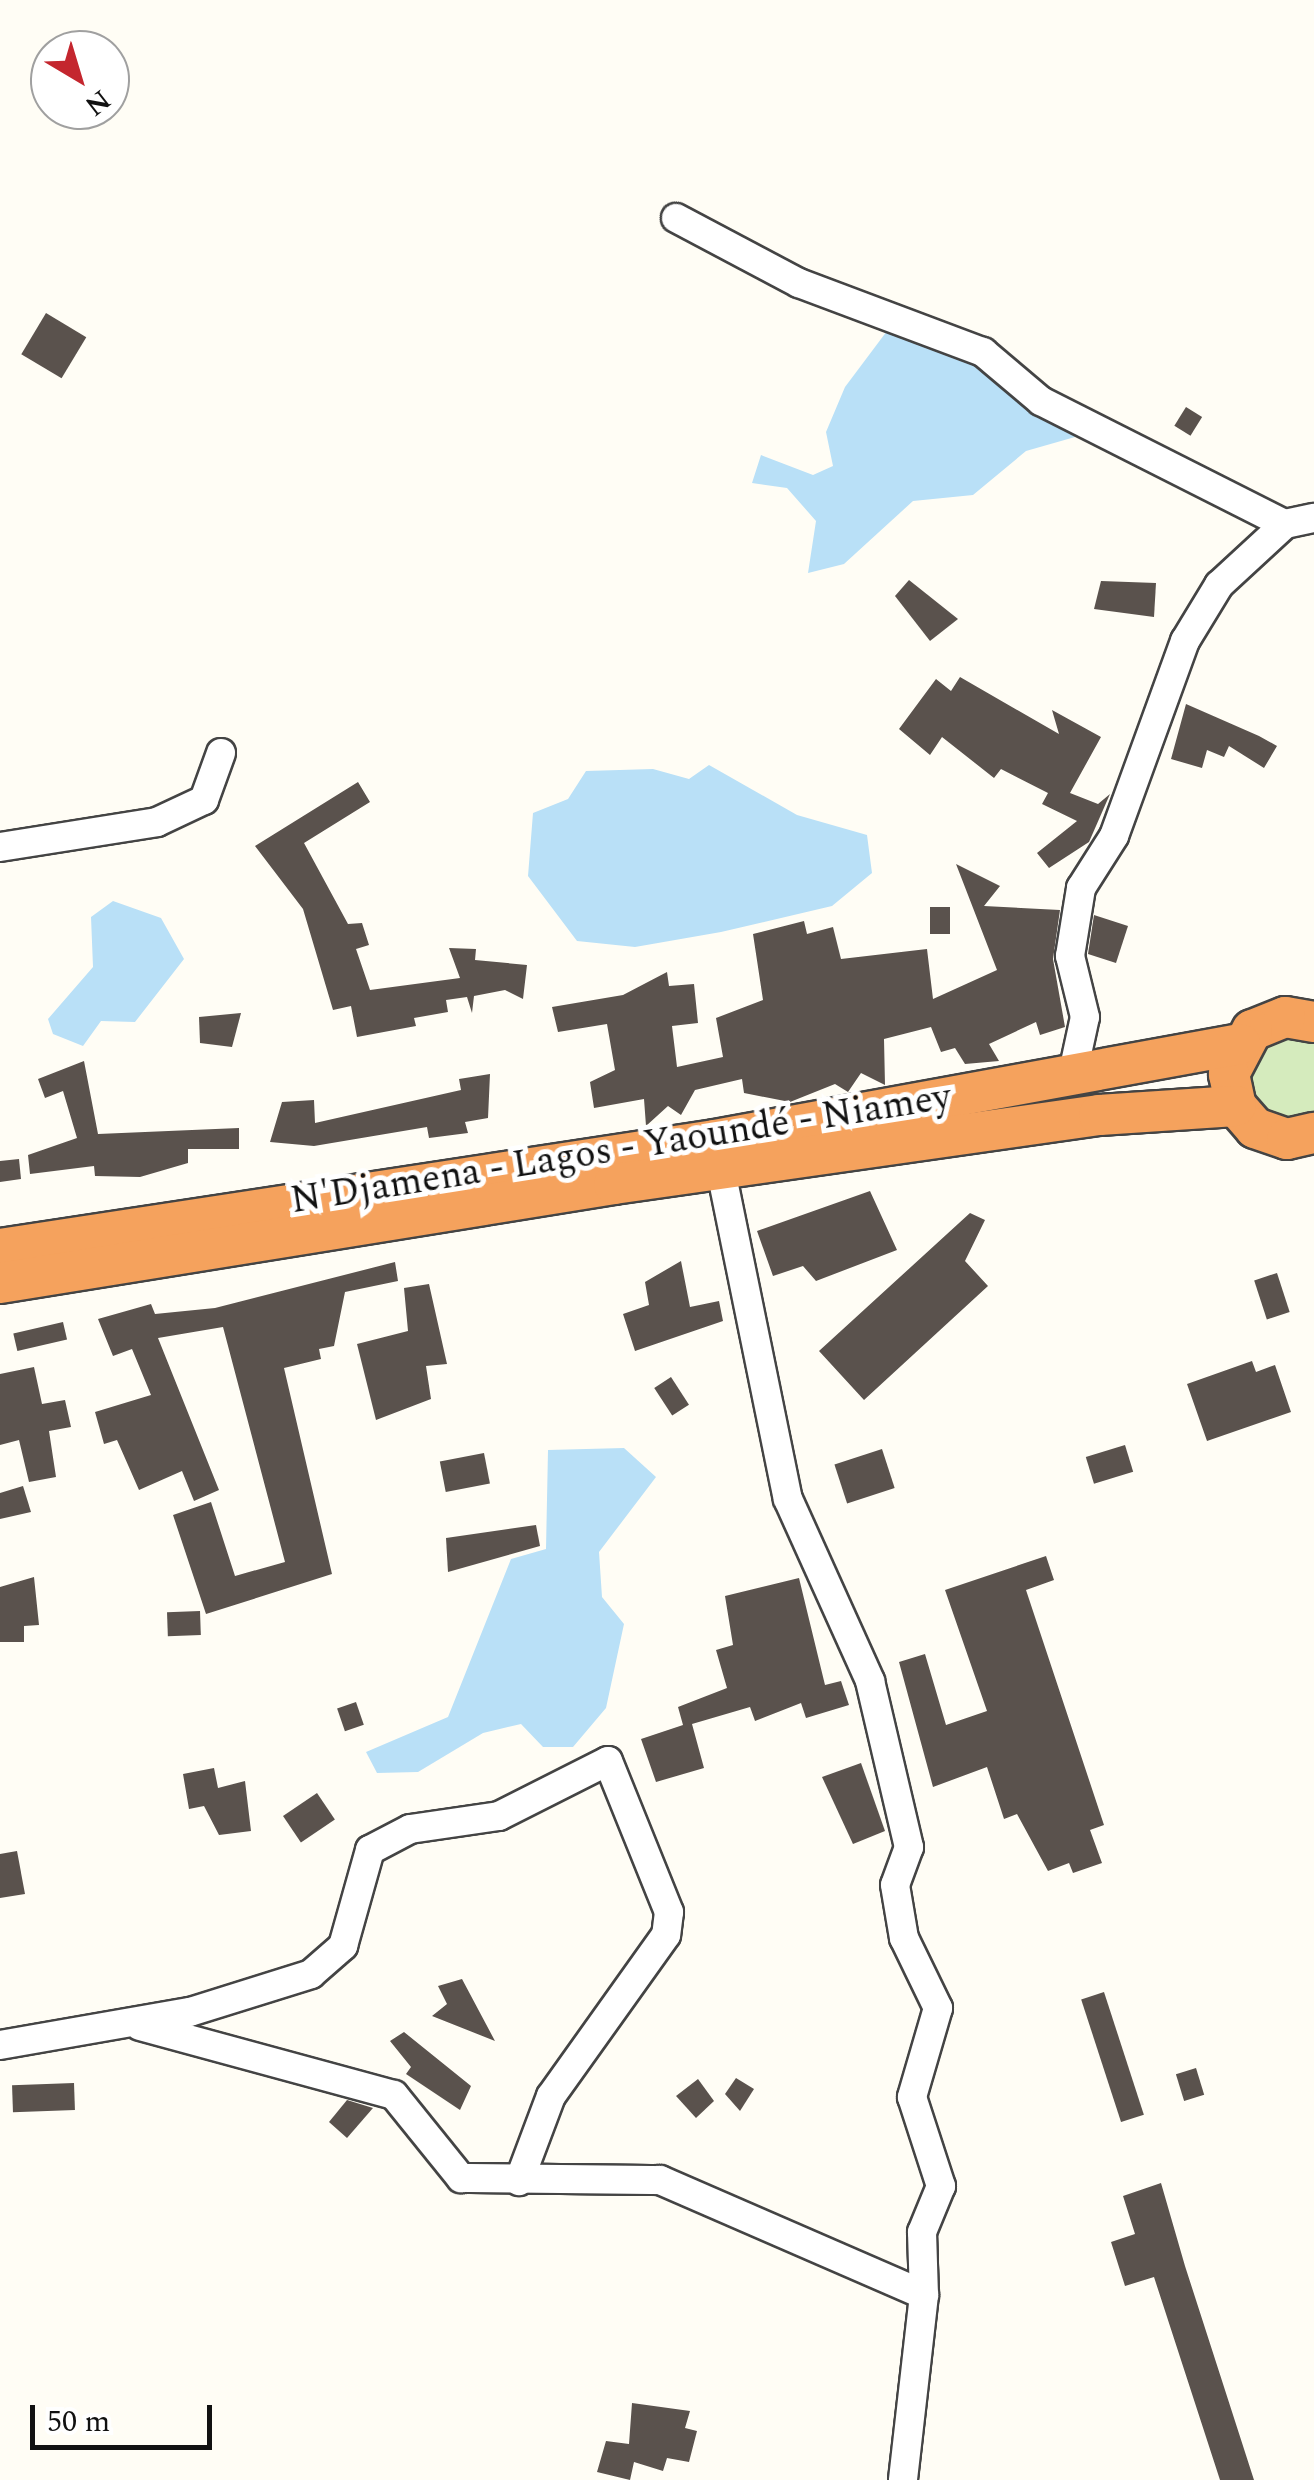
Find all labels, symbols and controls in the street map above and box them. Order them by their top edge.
north arrow [30,30,130,130]
text: N [75,78,120,126]
street label: N'Djamena - Lagos - Yaoundé - Niamey [288,1075,954,1225]
scale bar [35,2385,218,2447]
text: 50 m [47,2399,110,2445]

